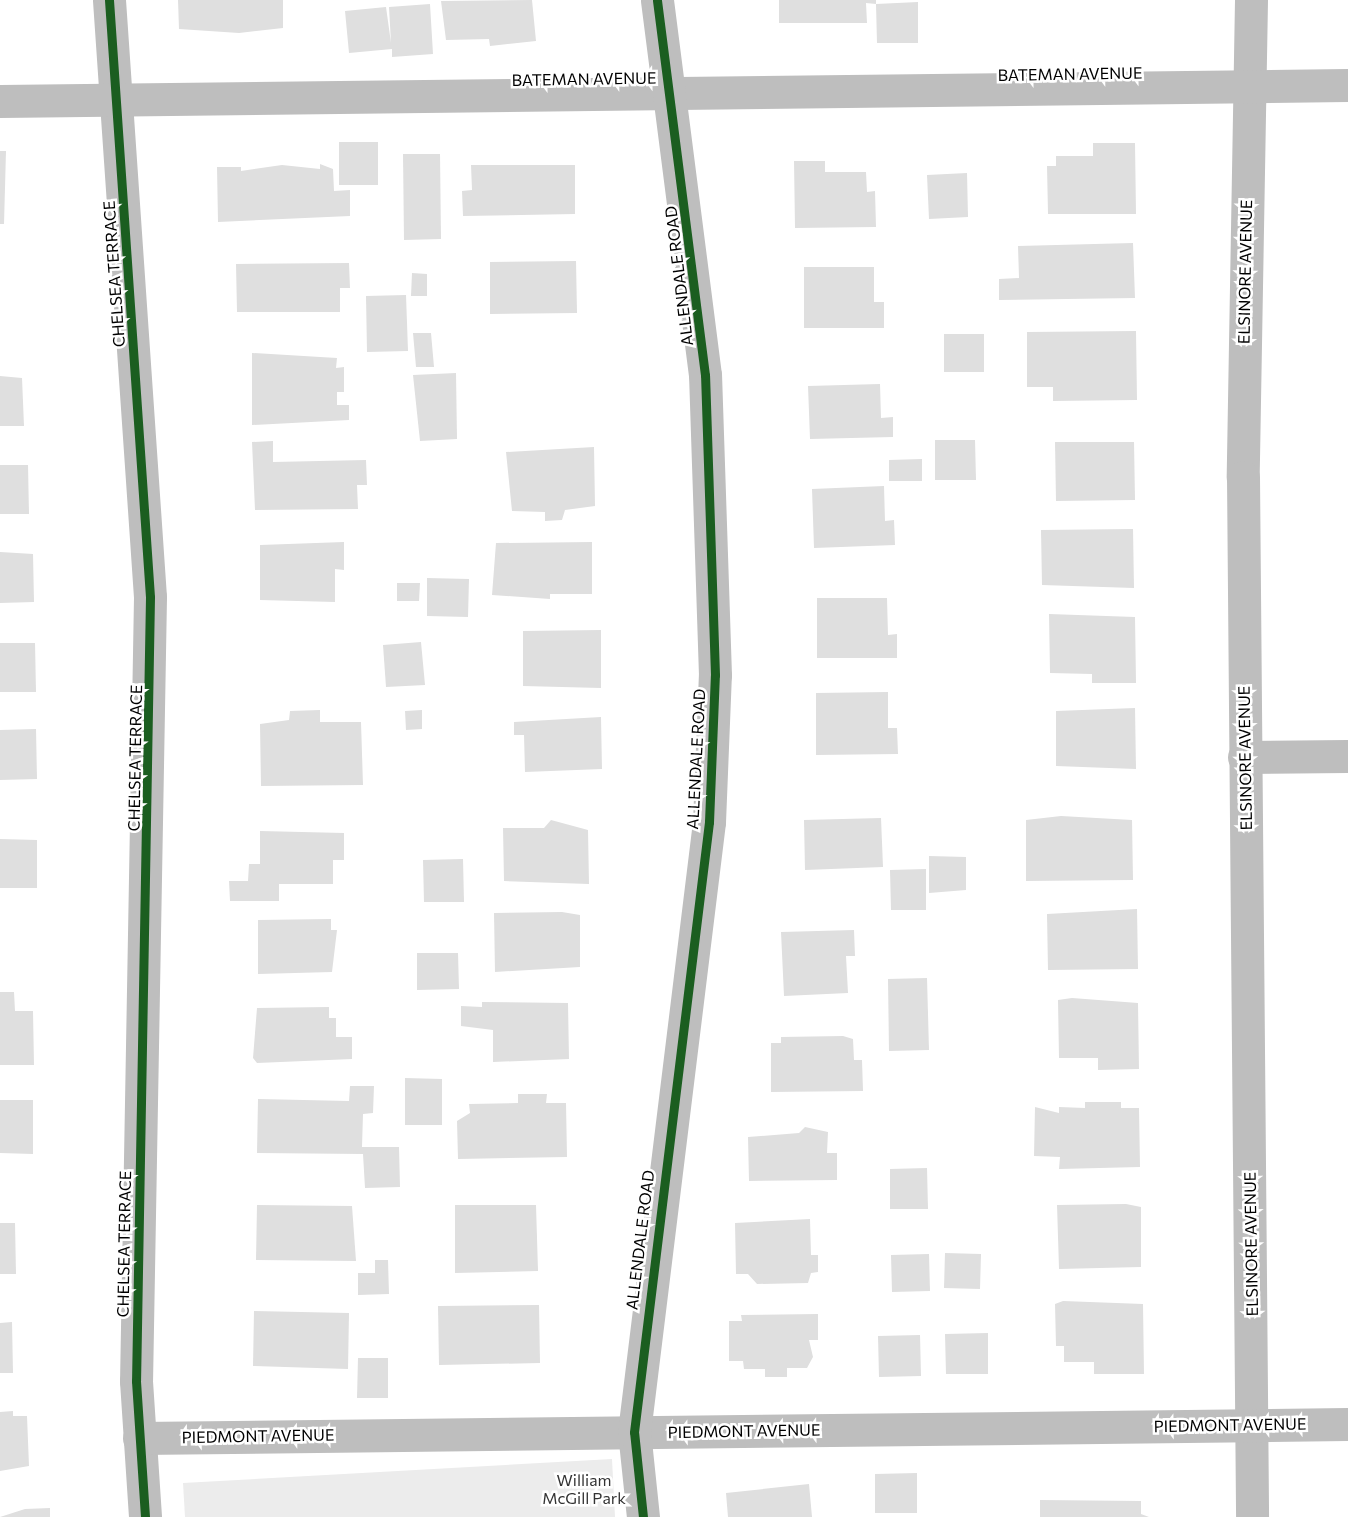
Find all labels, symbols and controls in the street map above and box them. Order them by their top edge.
street label: BATEMAN AVENUE [997,63,1143,85]
street label: BATEMAN AVENUE [511,68,657,90]
street label: CHELSEA TERRACE [99,200,129,348]
street label: ELSINORE AVENUE [1234,200,1256,344]
street label: ALLENDALE ROAD [661,205,697,347]
street label: CHELSEA TERRACE [124,684,146,832]
street label: ELSINORE AVENUE [1234,686,1256,830]
street label: ALLENDALE ROAD [683,688,709,830]
street label: ALLENDALE ROAD [622,1169,658,1311]
street label: CHELSEA TERRACE [113,1170,135,1318]
street label: ELSINORE AVENUE [1240,1172,1262,1316]
street label: PIEDMONT AVENUE [1154,1414,1306,1436]
street label: PIEDMONT AVENUE [668,1420,820,1442]
street label: PIEDMONT AVENUE [182,1425,334,1447]
park label: William McGill Park [542,1470,626,1508]

